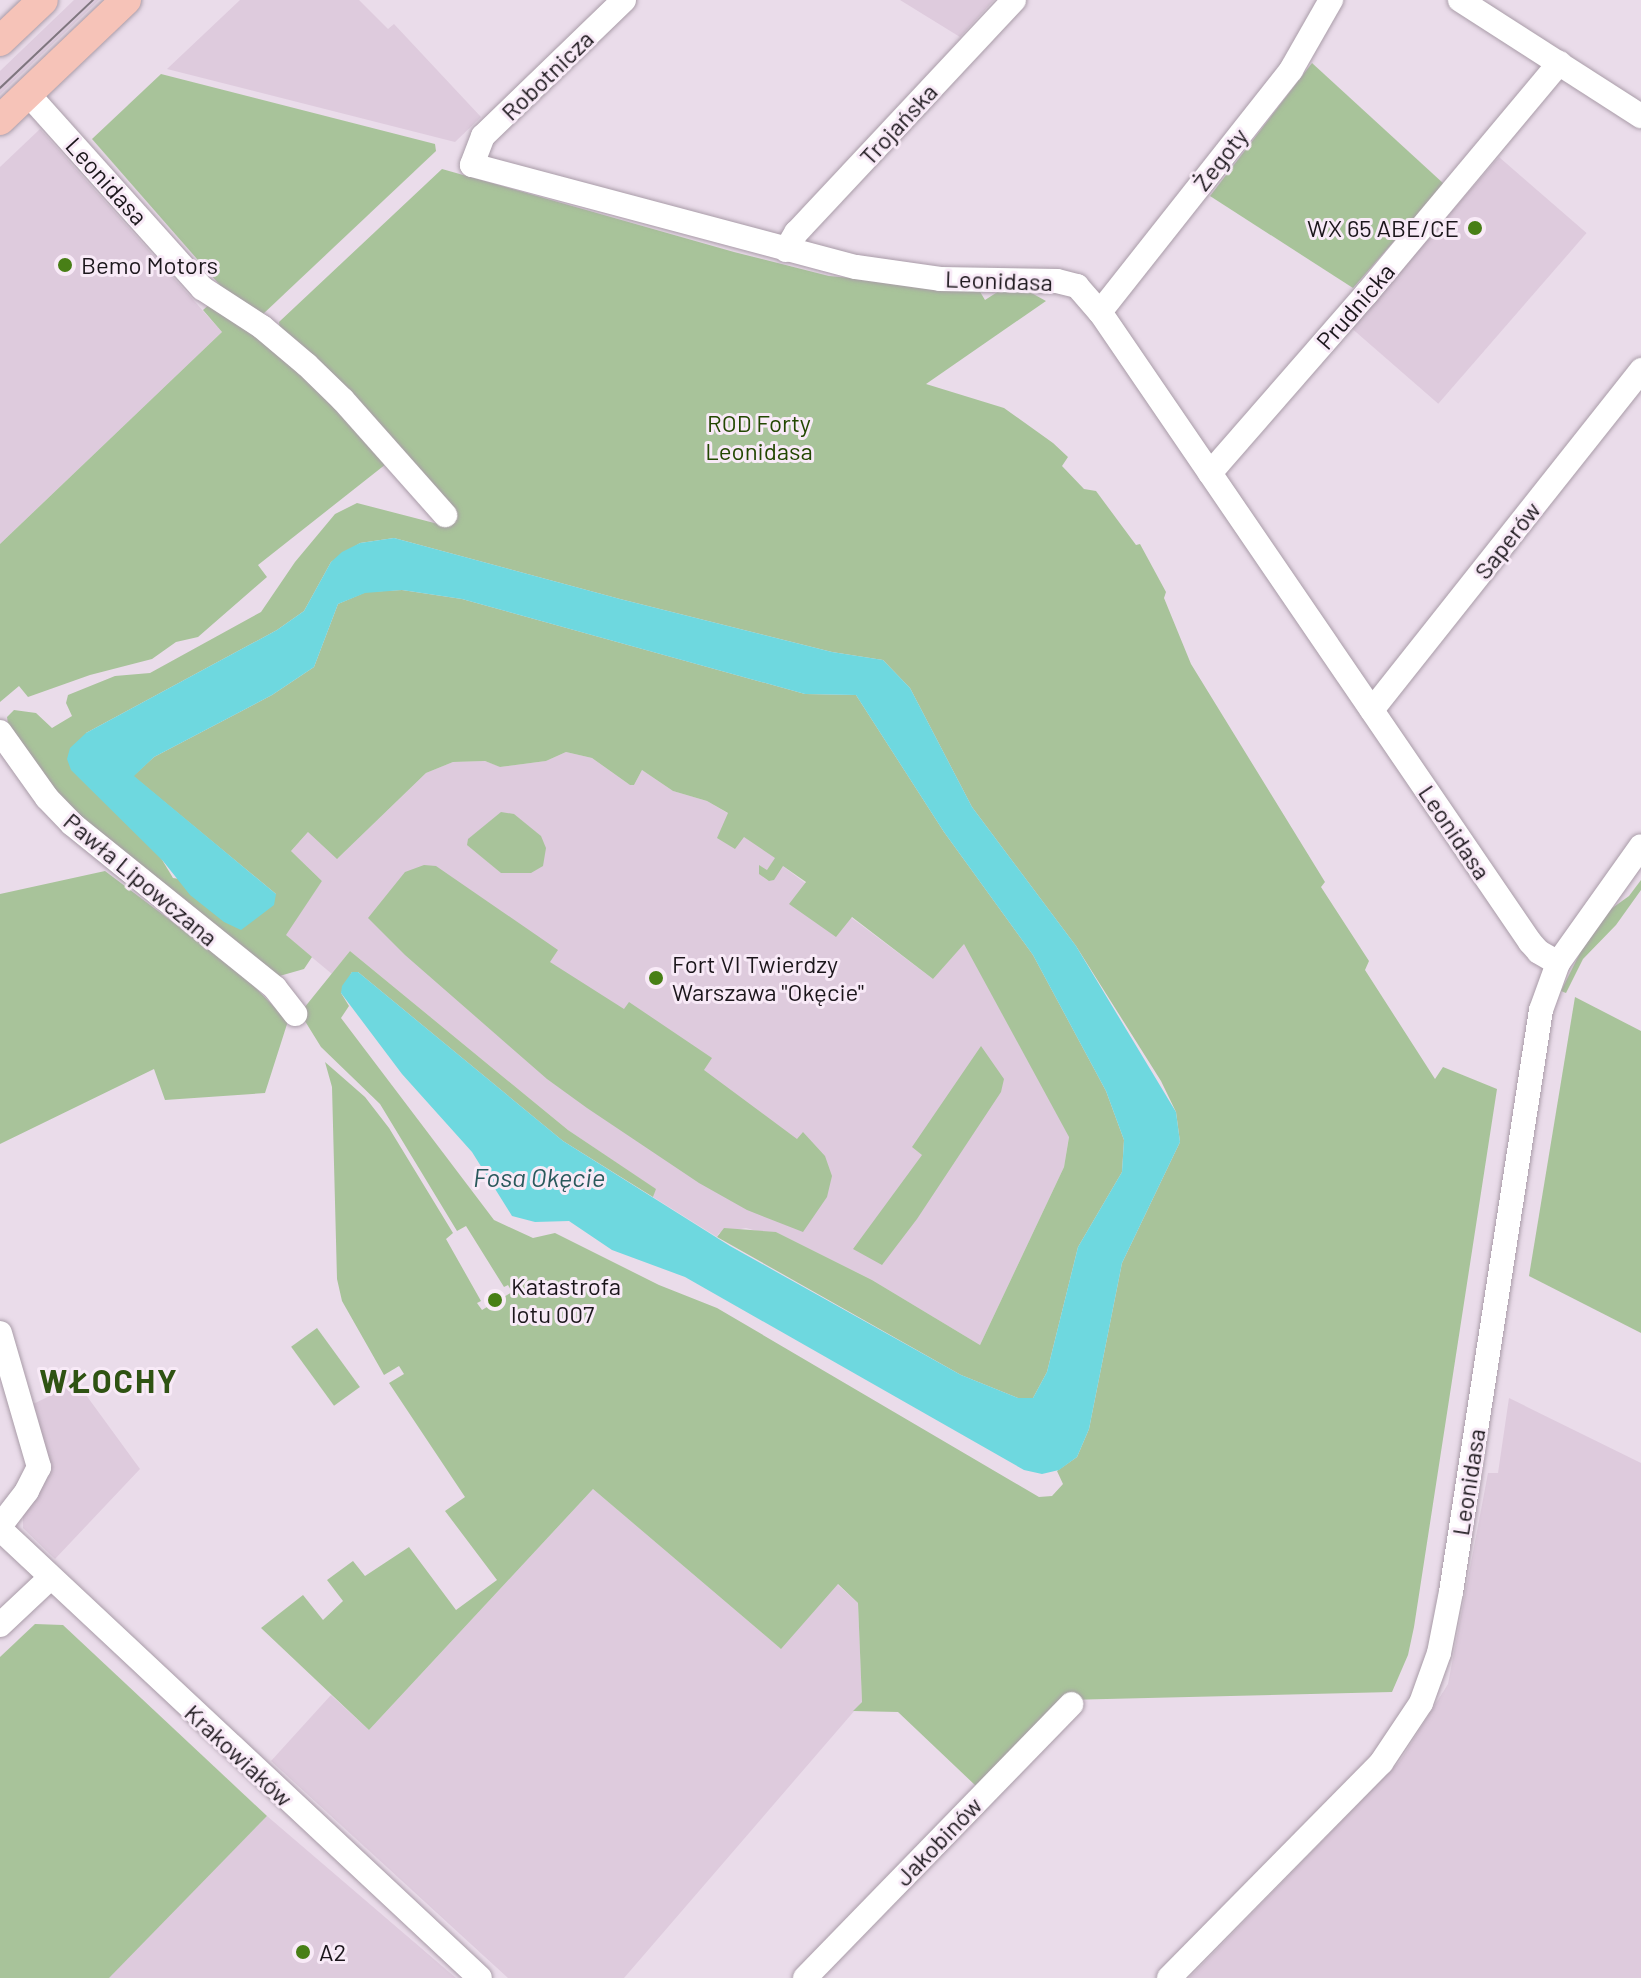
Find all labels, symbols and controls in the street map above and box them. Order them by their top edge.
street label: Robotnicza [495,24,599,126]
street label: Trojańska [853,77,943,171]
street label: Żegoty [1187,122,1253,196]
street label: Leonidasa [60,131,154,231]
place label: WX 65 ABE/CE [1307,214,1459,242]
marker: WX 65 ABE/CE [1466,219,1484,237]
place label: Bemo Motors [81,251,218,279]
marker: Bemo Motors [56,256,74,274]
street label: Prudnicka [1310,257,1400,355]
street label: Leonidasa [945,264,1053,296]
park label: ROD Forty Leonidasa [705,409,813,465]
street label: Saperów [1468,496,1546,584]
street label: Leonidasa [1413,779,1497,885]
street label: Pawła Lipowczana [58,806,224,952]
place label: Fort VI Twierdzy Warszawa "Okęcie" [672,950,864,1006]
marker: Fort VI Twierdzy Warszawa "Okęcie" [647,969,665,987]
water label: Fosa Okęcie [473,1161,605,1193]
place label: Katastrofa lotu 007 [511,1272,621,1328]
marker: Katastrofa lotu 007 [486,1291,504,1309]
district label: WŁOCHY [39,1361,179,1399]
street label: Leonidasa [1445,1427,1491,1537]
street label: Krakowiaków [179,1698,299,1812]
street label: Jakobinów [889,1791,987,1891]
place label: A2 [319,1938,346,1966]
marker: A2 [294,1943,312,1961]

